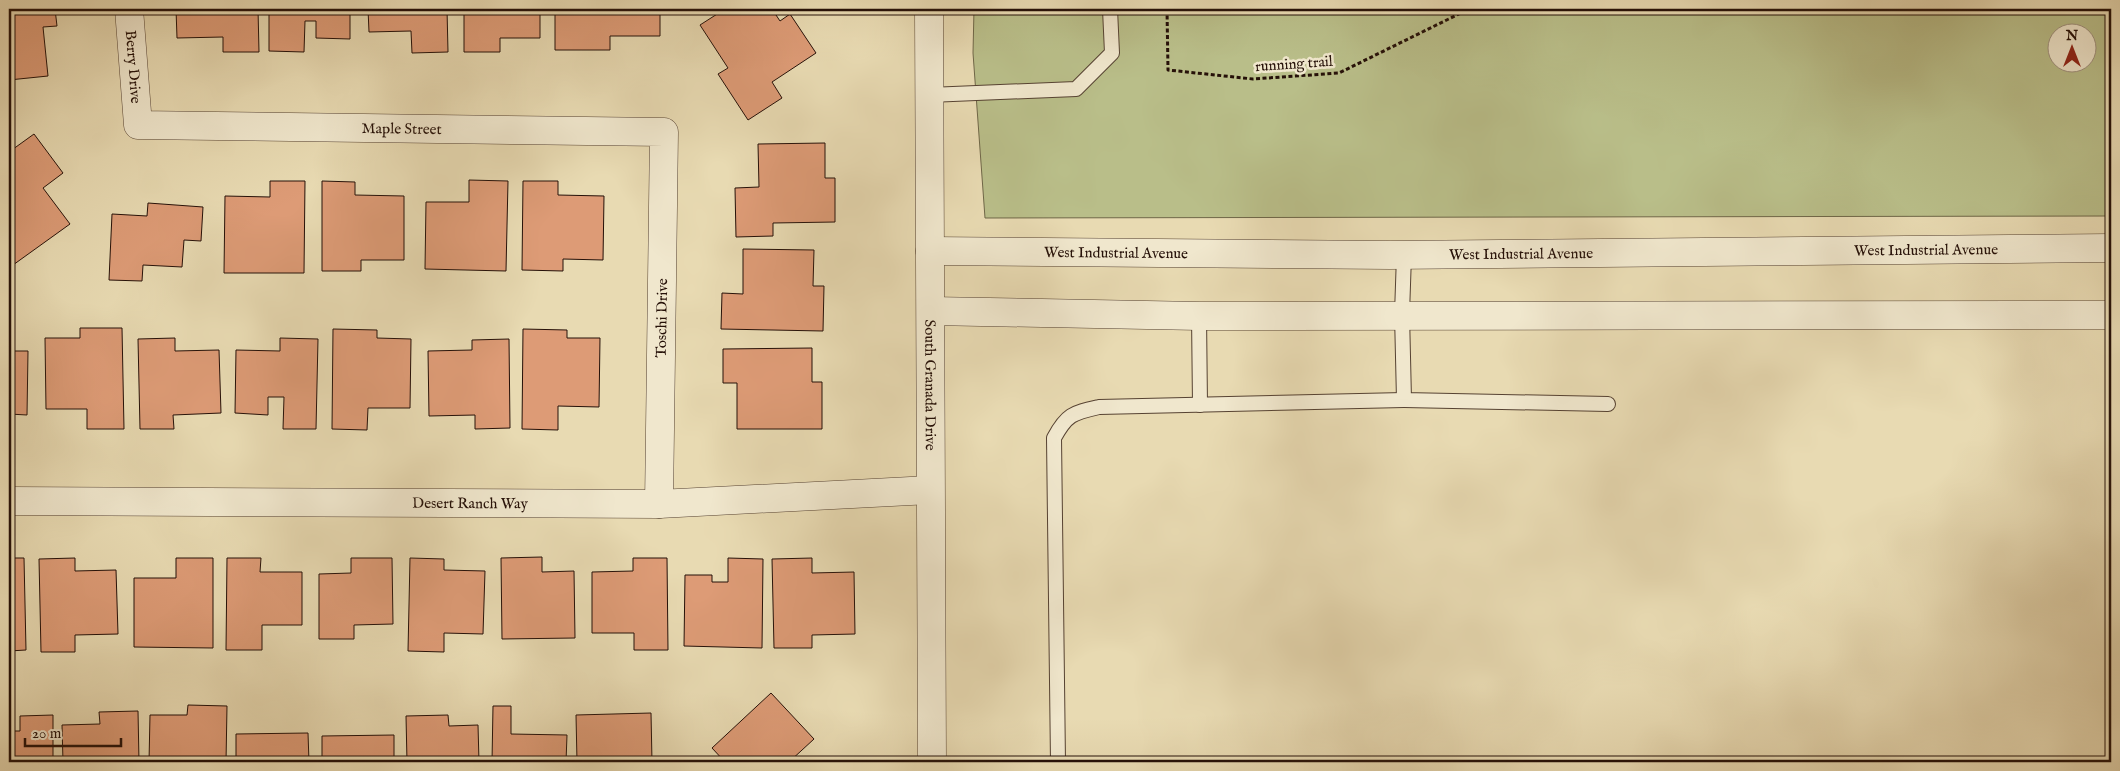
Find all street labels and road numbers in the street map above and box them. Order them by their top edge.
street label: Berry Drive [121,29,146,104]
street label: running trail [1254,52,1334,76]
street label: Maple Street [361,118,442,139]
street label: West Industrial Avenue [1854,240,1998,260]
street label: West Industrial Avenue [1044,242,1188,263]
street label: West Industrial Avenue [1449,244,1593,264]
street label: Toschi Drive [652,278,672,358]
street label: South Granada Drive [921,319,940,451]
street label: Desert Ranch Way [412,493,529,513]

